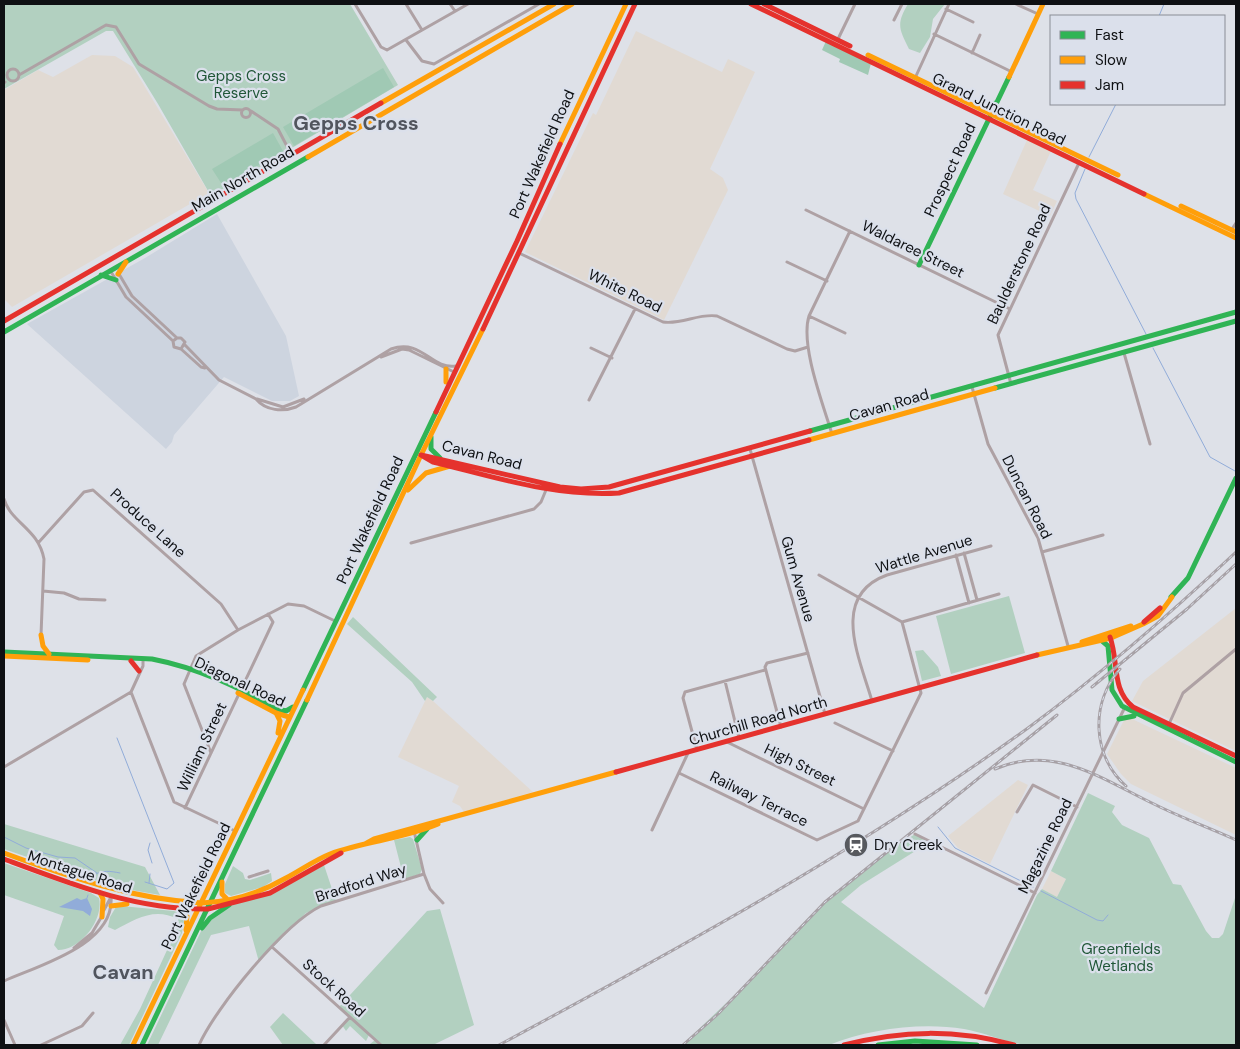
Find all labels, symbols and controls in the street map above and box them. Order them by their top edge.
legend [1050,15,1225,105]
text: Fast [1095,25,1124,45]
text: Slow [1095,50,1128,70]
park label: Gepps Cross Reserve [196,66,286,103]
street label: Grand Junction Road [929,68,1069,150]
text: Jam [1095,75,1124,95]
street label: Port Wakefield Road [505,87,579,221]
district label: Gepps Cross [293,110,419,136]
street label: Prospect Road [919,120,981,220]
street label: Main North Road [188,142,298,216]
street label: Baulderstone Road [982,201,1056,327]
street label: Waldaree Street [858,216,968,283]
street label: White Road [585,265,665,317]
street label: Cavan Road [847,384,931,426]
street label: Cavan Road [440,435,524,475]
street label: Duncan Road [997,452,1057,542]
street label: Port Wakefield Road [332,453,408,587]
street label: Produce Lane [106,484,190,562]
street label: Wattle Avenue [873,530,975,578]
street label: Gum Avenue [776,534,820,624]
street label: Diagonal Road [191,652,289,712]
street label: Churchill Road North [687,692,829,750]
street label: William Street [173,699,231,795]
street label: High Street [761,739,839,791]
street label: Railway Terrace [706,767,812,831]
street label: Magazine Road [1013,795,1077,897]
street label: Port Wakefield Road [157,819,235,953]
station icon: Dry Creek [843,832,869,858]
place label: Dry Creek [874,835,943,855]
street label: Montague Road [25,846,135,898]
street label: Bradford Way [313,859,410,907]
park label: Greenfields Wetlands [1081,939,1161,976]
street label: Stock Road [298,954,370,1022]
district label: Cavan [93,959,153,985]

